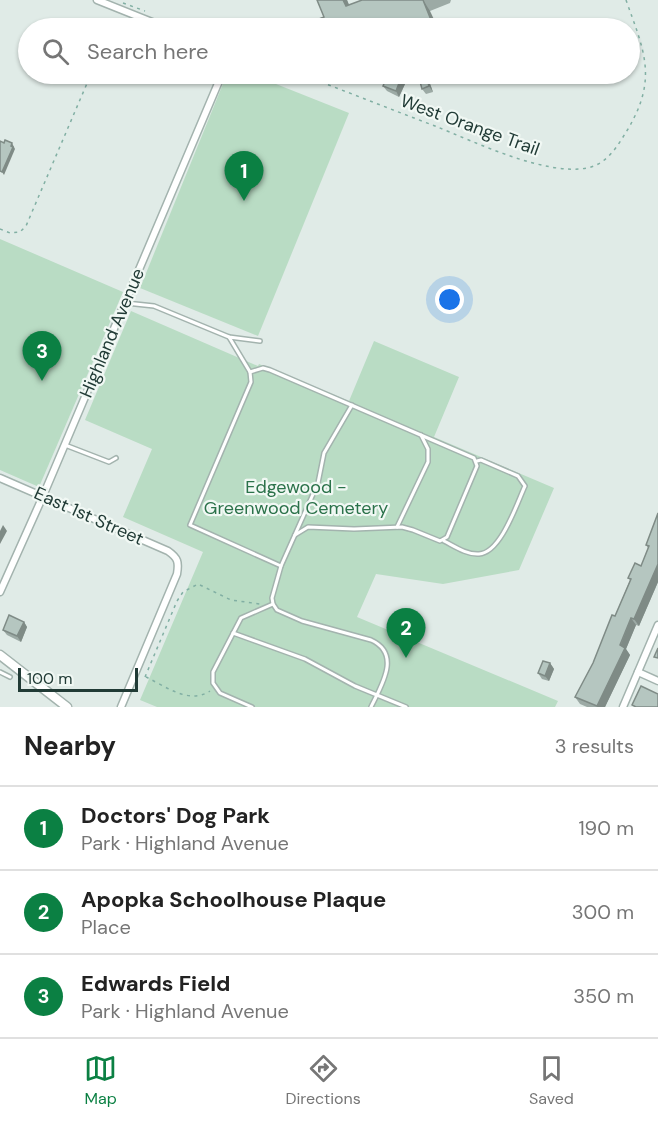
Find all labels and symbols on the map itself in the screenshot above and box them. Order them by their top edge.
street label: West Orange Trail [397,89,543,161]
pin: 1 [224,152,264,201]
street label: Highland Avenue [74,265,150,401]
your location [435,285,464,314]
pin: 3 [22,332,62,381]
park label: Edgewood - Greenwood Cemetery [204,475,388,520]
street label: East 1st Street [30,481,148,551]
pin: 2 [386,608,426,658]
scale bar [18,665,138,692]

